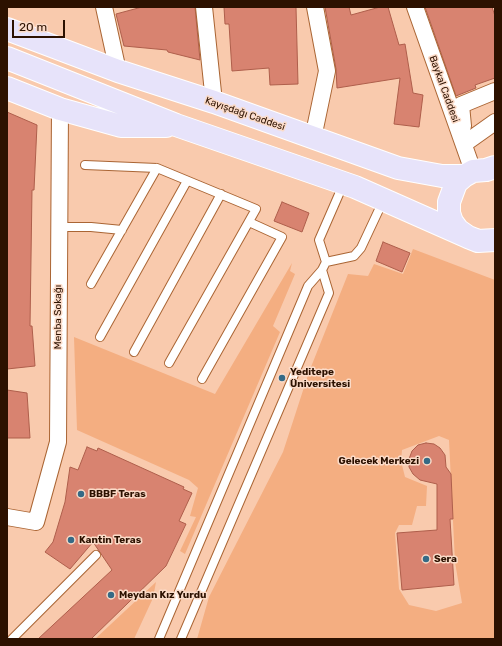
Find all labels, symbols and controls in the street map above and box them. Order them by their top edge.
scale bar [14,12,67,38]
text: 20 m [19,20,47,34]
street label: Baykal Caddesi [426,54,462,124]
street label: Kayışdağı Caddesi [203,95,287,133]
street label: Menba Sokağı [52,285,64,349]
place label: Yeditepe Üniversitesi [290,366,350,390]
marker: Yeditepe Üniversitesi [277,373,287,383]
place label: Gelecek Merkezi [339,455,419,467]
marker: Gelecek Merkezi [422,456,432,466]
place label: BBBF Teras [89,488,146,500]
marker: BBBF Teras [76,489,86,499]
place label: Kantin Teras [79,534,141,546]
marker: Kantin Teras [66,535,76,545]
place label: Sera [434,553,457,565]
marker: Sera [421,554,431,564]
place label: Meydan Kız Yurdu [119,589,206,601]
marker: Meydan Kız Yurdu [106,590,116,600]

